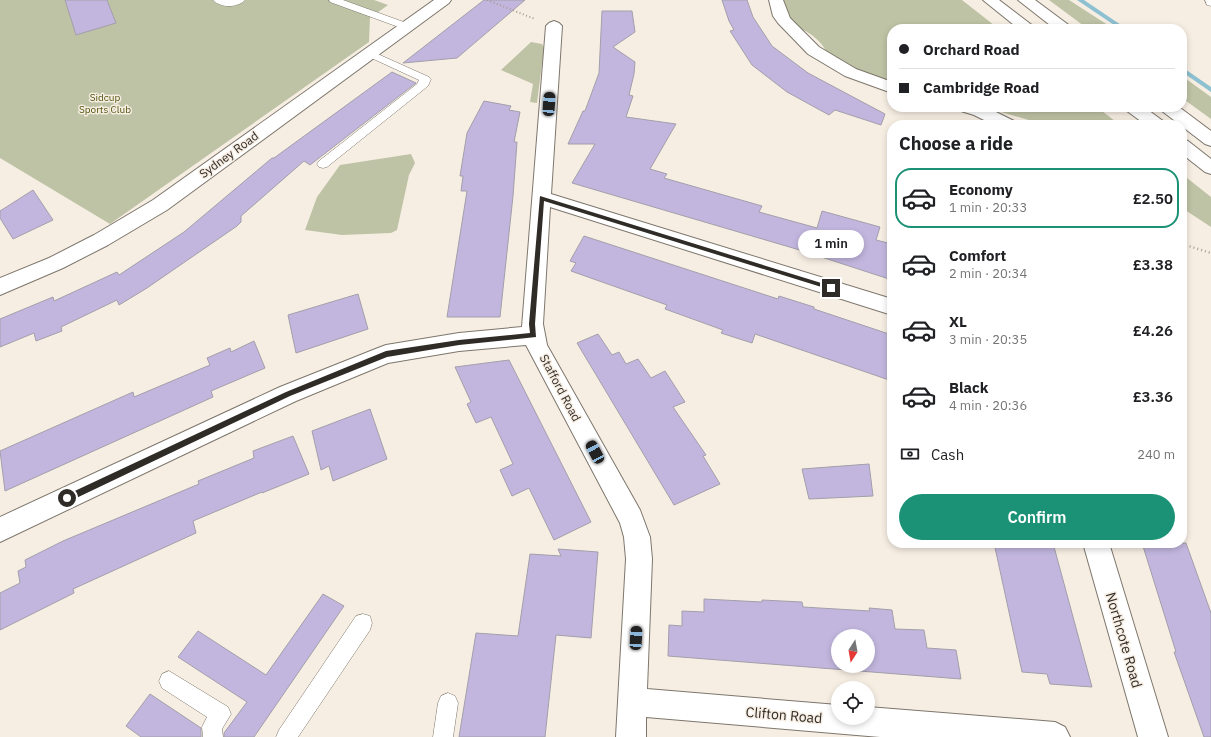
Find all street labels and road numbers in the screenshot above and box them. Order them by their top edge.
street label: Sydney Road [196,128,261,181]
street label: Stafford Road [537,352,584,424]
street label: Northcote Road [1102,590,1146,690]
street label: Clifton Road [745,703,823,727]

